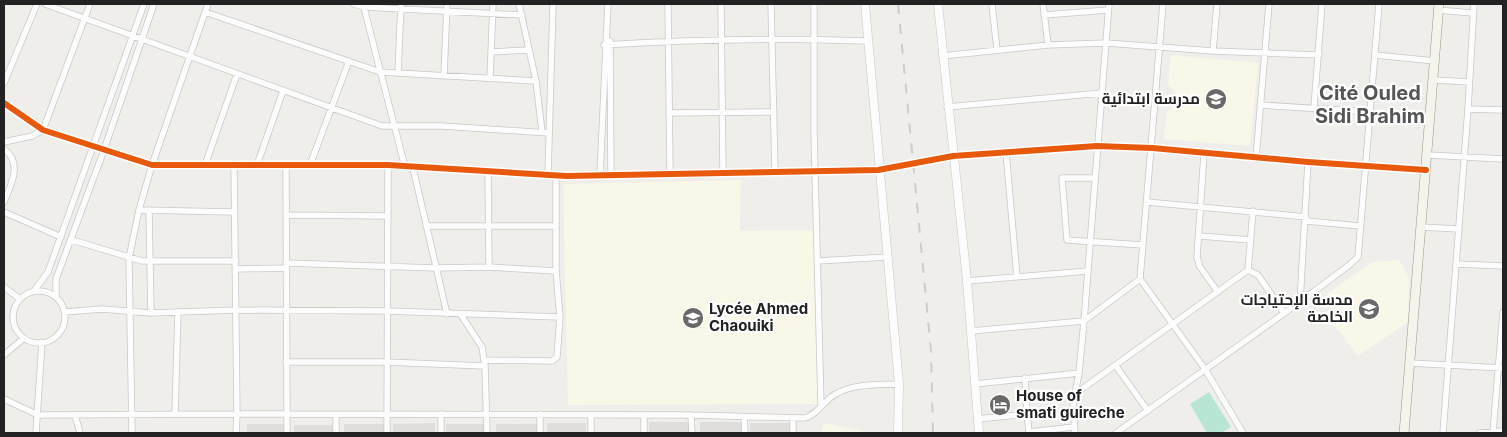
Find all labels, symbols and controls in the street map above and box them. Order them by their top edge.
district label: Cité Ouled Sidi Brahim [1315,81,1425,128]
school or university icon: مدرسة ابتدائية [1204,87,1228,111]
place label: مدرسة ابتدائية [1102,89,1200,108]
place label: مدسة الإحتياجات الخاصة [1241,290,1353,326]
school or university icon: مدسة الإحتياجات الخاصة [1357,297,1381,321]
place label: Lycée Ahmed Chaouiki [709,299,808,335]
school or university icon: Lycée Ahmed Chaouiki [681,306,705,330]
place label: House of smati guireche [1016,386,1125,422]
hotel icon: House of smati guireche [988,393,1012,417]

